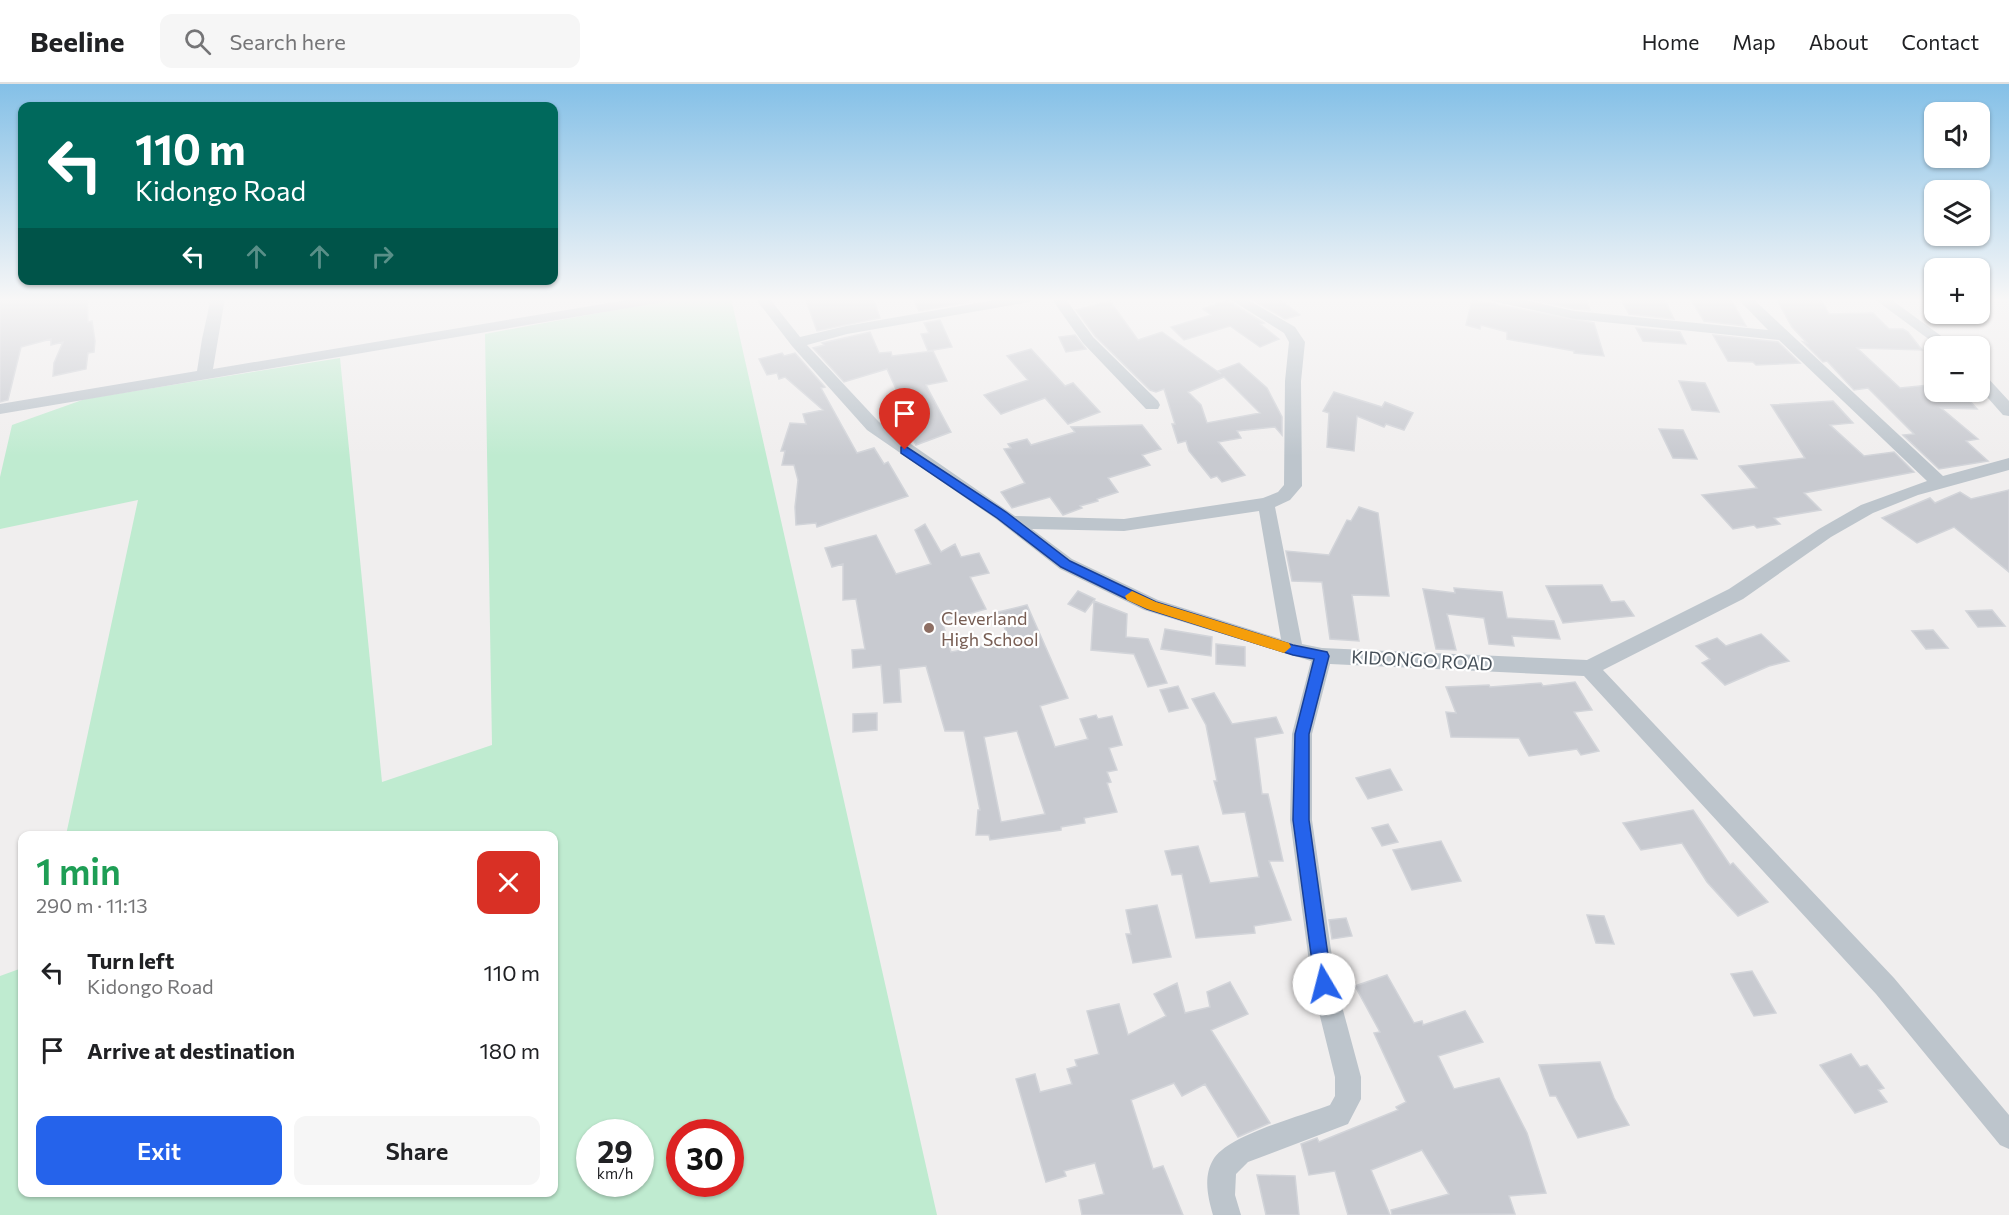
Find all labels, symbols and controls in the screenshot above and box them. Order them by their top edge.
search box [160,14,580,68]
text: Beeline [30,24,124,58]
icon: search [181,25,214,58]
text: Search here [229,28,346,55]
text: Home [1642,29,1699,54]
text: Map [1732,29,1776,54]
text: About [1809,29,1868,54]
text: Contact [1901,29,1979,54]
map controls [1924,102,1990,402]
button: sound [1924,102,1990,168]
text: 110 m [135,122,246,174]
icon: left [36,126,114,204]
text: Kidongo Road [135,174,306,207]
button: layers [1924,180,1990,246]
icon: left [177,240,210,273]
icon: ahead [240,240,273,273]
icon: ahead [303,240,336,273]
icon: right [366,240,399,273]
button: + [1924,258,1990,324]
button: − [1924,336,1990,402]
pin [879,388,930,450]
icon: arrive [888,397,921,430]
place label: Cleverland High School [941,607,1039,650]
marker: Cleverland High School [922,621,936,635]
street label: KIDONGO ROAD [1351,645,1493,675]
text: 1 min [36,848,121,892]
button: close [477,851,540,914]
text: 290 m · 11:13 [36,893,148,917]
text: Turn left [87,947,174,974]
position arrow [1292,952,1356,1016]
icon: left [36,956,69,989]
text: 110 m [483,959,540,986]
text: Kidongo Road [87,974,214,998]
icon: arrive [36,1034,69,1067]
text: Arrive at destination [87,1037,295,1064]
text: 180 m [479,1037,540,1064]
button: Exit [36,1116,282,1185]
button: Share [294,1116,540,1185]
speed limit sign: 30 [666,1119,744,1197]
text: 29 [597,1132,633,1169]
text: km/h [597,1164,633,1182]

